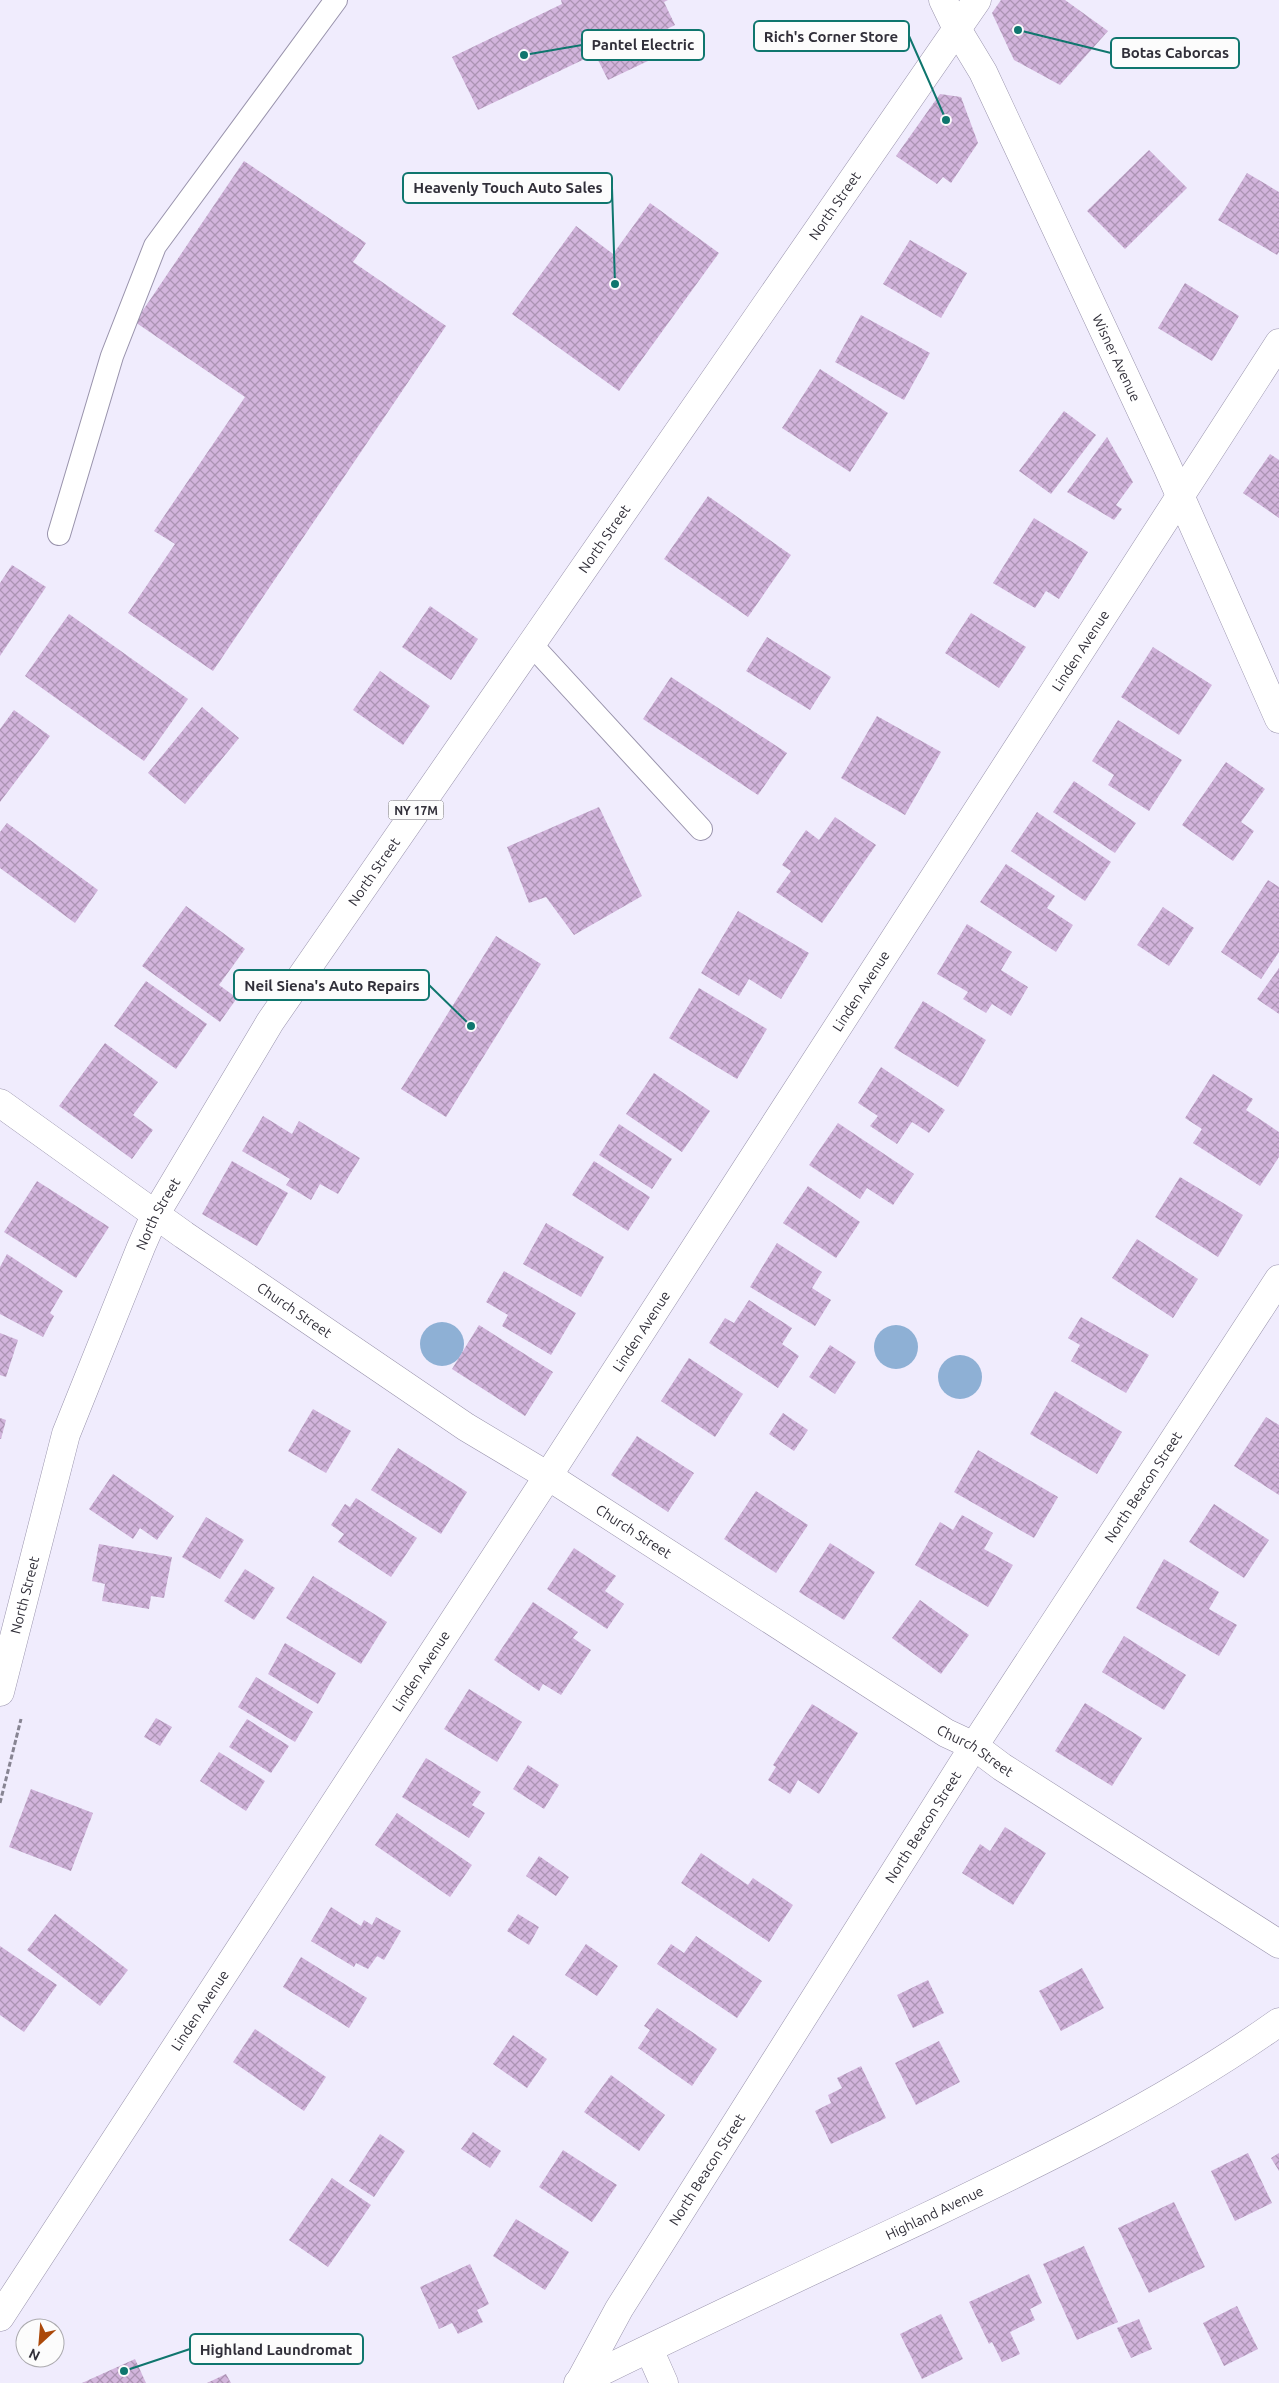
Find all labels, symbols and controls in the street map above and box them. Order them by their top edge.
callout: Rich's Corner Store [754,21,909,51]
text: Rich's Corner Store [764,28,898,45]
callout: Pantel Electric [582,30,704,60]
text: Pantel Electric [592,36,694,53]
callout: Botas Caborcas [1111,38,1239,68]
text: Botas Caborcas [1121,44,1229,61]
street label: North Street [806,168,864,243]
callout: Heavenly Touch Auto Sales [403,173,612,203]
text: Heavenly Touch Auto Sales [413,179,603,196]
street label: Wisner Avenue [1089,312,1144,404]
street label: North Street [575,501,634,576]
street label: Linden Avenue [1049,607,1112,694]
road number: NY 17M [388,800,444,820]
street label: North Street [345,834,403,909]
street label: Linden Avenue [829,948,893,1034]
callout: Neil Siena's Auto Repairs [234,970,429,1000]
text: Neil Siena's Auto Repairs [244,977,420,994]
street label: North Street [133,1174,184,1252]
street label: Church Street [254,1279,335,1341]
street label: Linden Avenue [609,1288,673,1375]
street label: North Beacon Street [1101,1428,1185,1545]
street label: Church Street [593,1501,675,1562]
street label: North Street [7,1554,42,1636]
street label: Linden Avenue [389,1628,453,1714]
street label: Church Street [934,1721,1017,1780]
street label: North Beacon Street [882,1768,964,1886]
street label: Linden Avenue [168,1967,232,2054]
street label: North Beacon Street [666,2110,748,2228]
street label: Highland Avenue [883,2183,986,2243]
north arrow [15,2318,65,2368]
callout: Highland Laundromat [190,2334,363,2364]
text: Highland Laundromat [200,2341,353,2358]
text: N [26,2345,43,2364]

